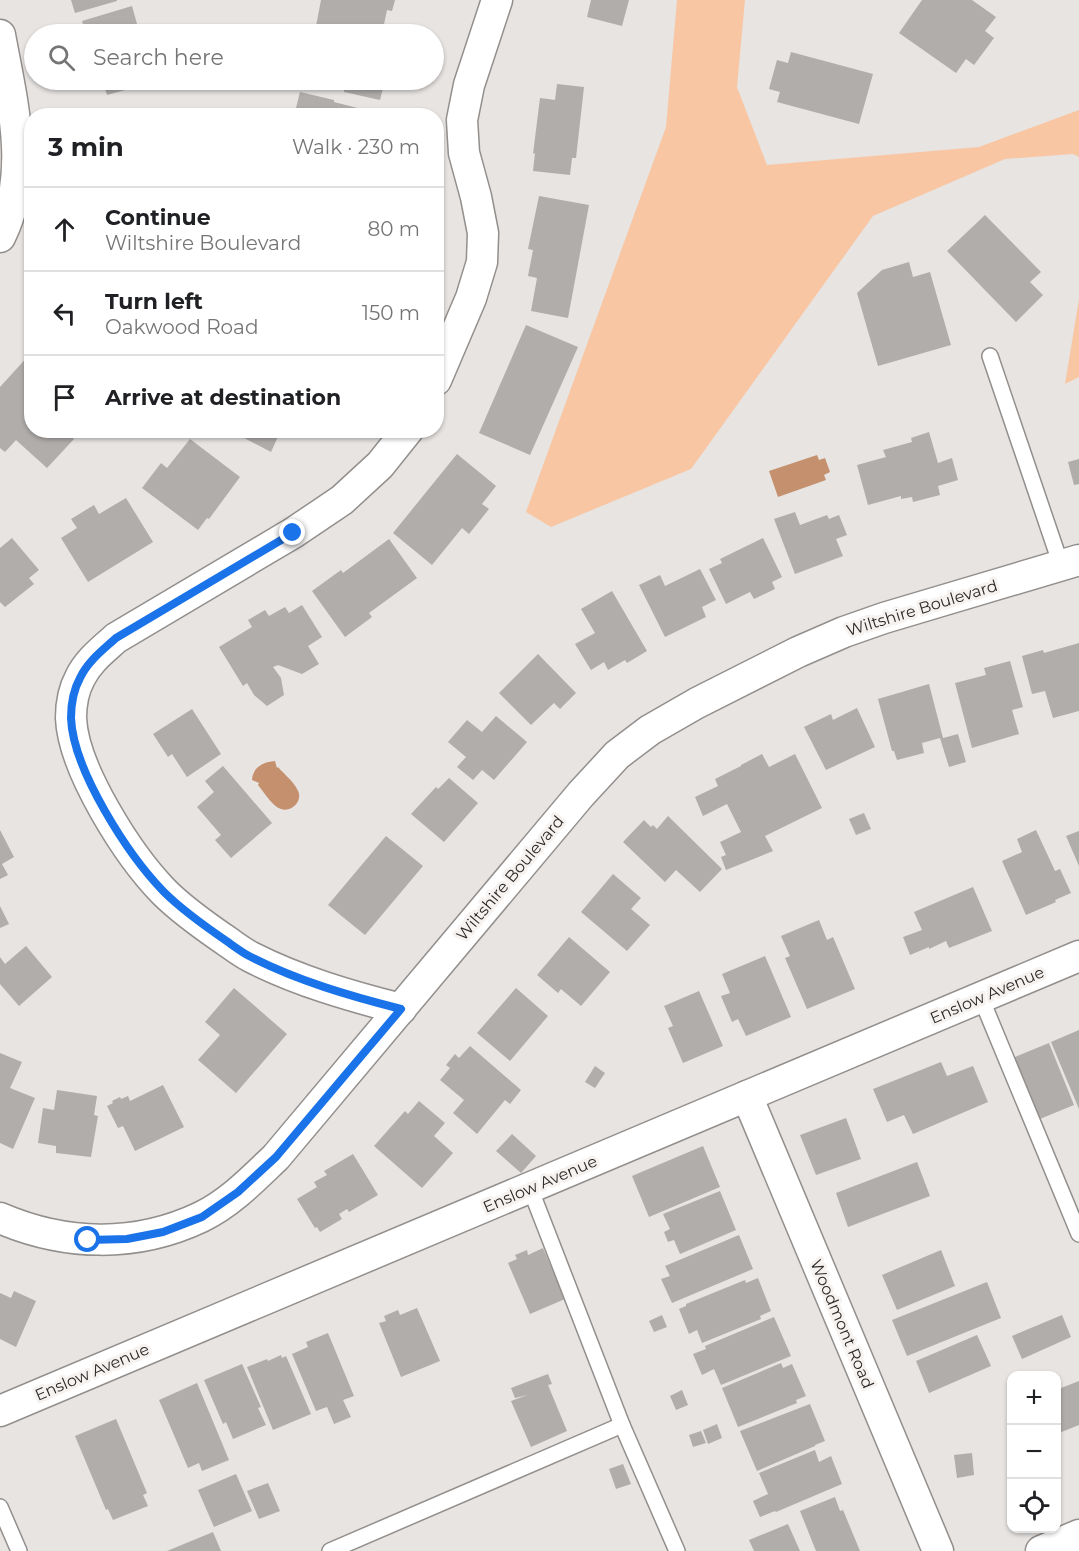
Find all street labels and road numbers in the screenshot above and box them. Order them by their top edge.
street label: Wiltshire Boulevard [844,576,1000,640]
street label: Wiltshire Boulevard [452,812,568,944]
street label: Enslow Avenue [927,962,1047,1028]
street label: Enslow Avenue [480,1151,600,1217]
street label: Woodmont Road [806,1257,878,1391]
street label: Enslow Avenue [32,1339,152,1405]

